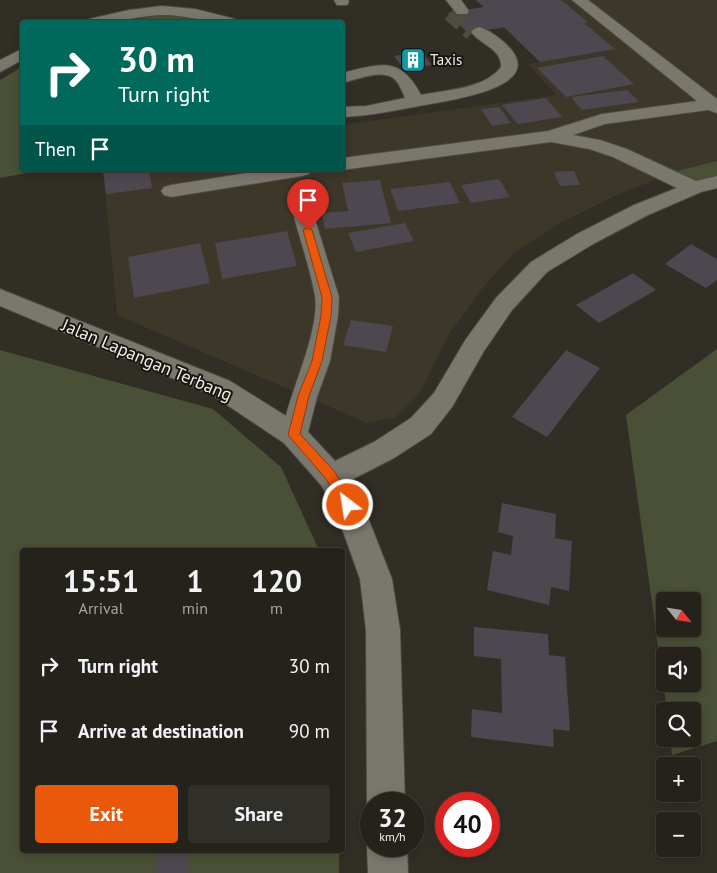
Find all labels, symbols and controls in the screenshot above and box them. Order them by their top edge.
text: 30 m [118,36,195,82]
icon: right [35,40,100,105]
building icon: Taxis [400,47,426,73]
place label: Taxis [430,50,462,69]
text: Turn right [118,80,210,108]
icon: arrive [86,135,114,163]
text: Then [35,137,76,161]
pin [287,179,329,230]
icon: arrive [294,186,322,214]
street label: Jalan Lapangan Terbang [57,313,236,406]
position arrow [321,478,373,530]
text: 15:51 [63,561,139,600]
text: 1 [187,561,204,600]
text: 120 [251,561,302,600]
north arrow [656,592,701,638]
map controls [656,592,701,857]
text: Arrival [79,598,123,618]
text: min [182,598,208,618]
text: m [270,598,283,618]
button: sound [656,647,701,692]
icon: right [35,652,63,680]
text: Turn right [78,654,158,678]
text: 30 m [289,654,330,678]
button: search [656,702,701,747]
icon: arrive [35,717,63,745]
text: Arrive at destination [78,719,244,743]
text: 90 m [289,719,330,743]
button: + [656,757,701,802]
button: Exit [35,785,178,843]
button: Share [188,785,330,843]
speed limit sign: 40 [435,792,500,857]
text: 32 [378,802,407,834]
button: − [656,812,701,857]
text: km/h [379,829,406,844]

